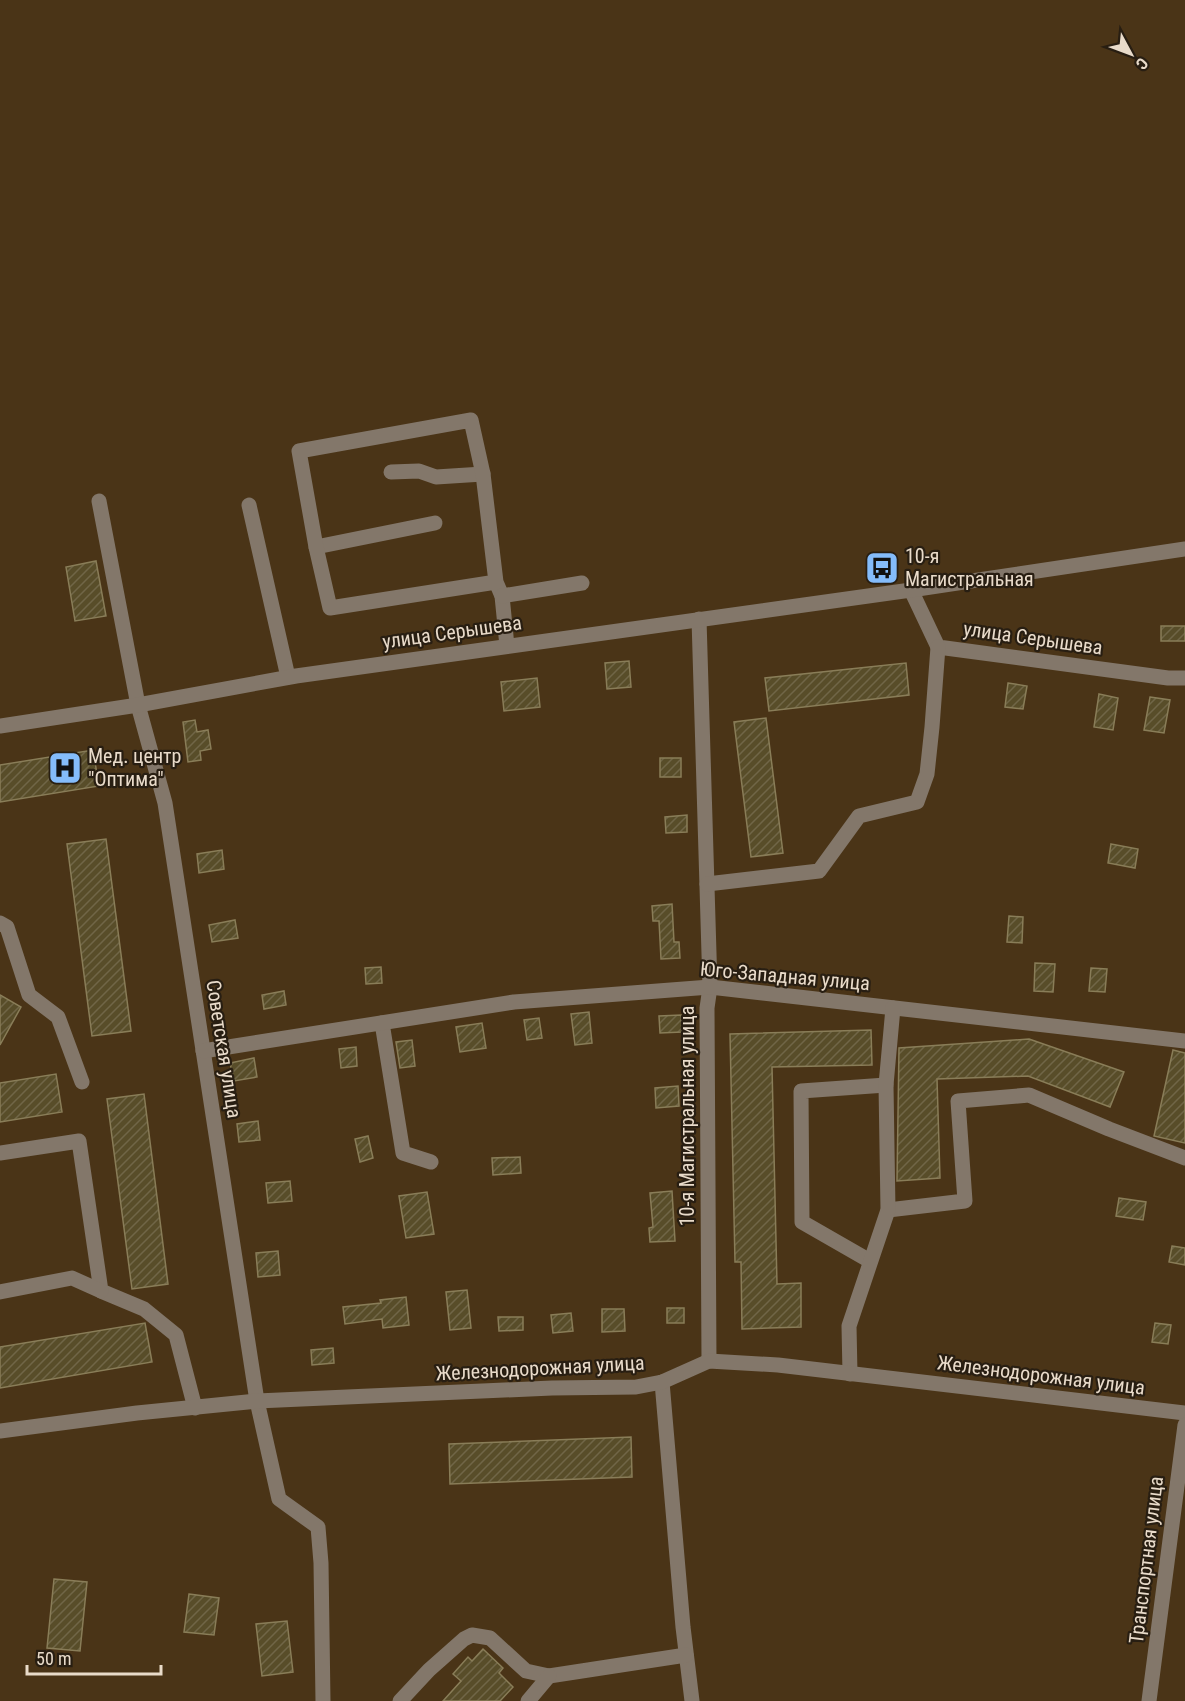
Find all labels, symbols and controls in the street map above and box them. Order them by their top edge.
north arrow [1101,24,1161,84]
text: С [1132,54,1152,73]
place label: 10-я Магистральная [905,544,1034,591]
bus stop icon: 10-я Магистральная [864,550,900,586]
street label: улица Серышева [381,610,523,654]
street label: улица Серышева [962,616,1104,660]
place label: Мед. центр "Оптима" [88,744,181,791]
hospital icon: Мед. центр "Оптима" [47,750,83,786]
street label: Юго-Западная улица [699,957,871,995]
street label: Советская улица [201,978,247,1120]
street label: 10-я Магистральная улица [675,1006,699,1226]
street label: Железнодорожная улица [936,1350,1146,1400]
street label: Железнодорожная улица [435,1351,645,1385]
street label: Транспортная улица [1124,1475,1168,1645]
scale bar [27,1638,160,1676]
text: 50 m [36,1648,71,1669]

